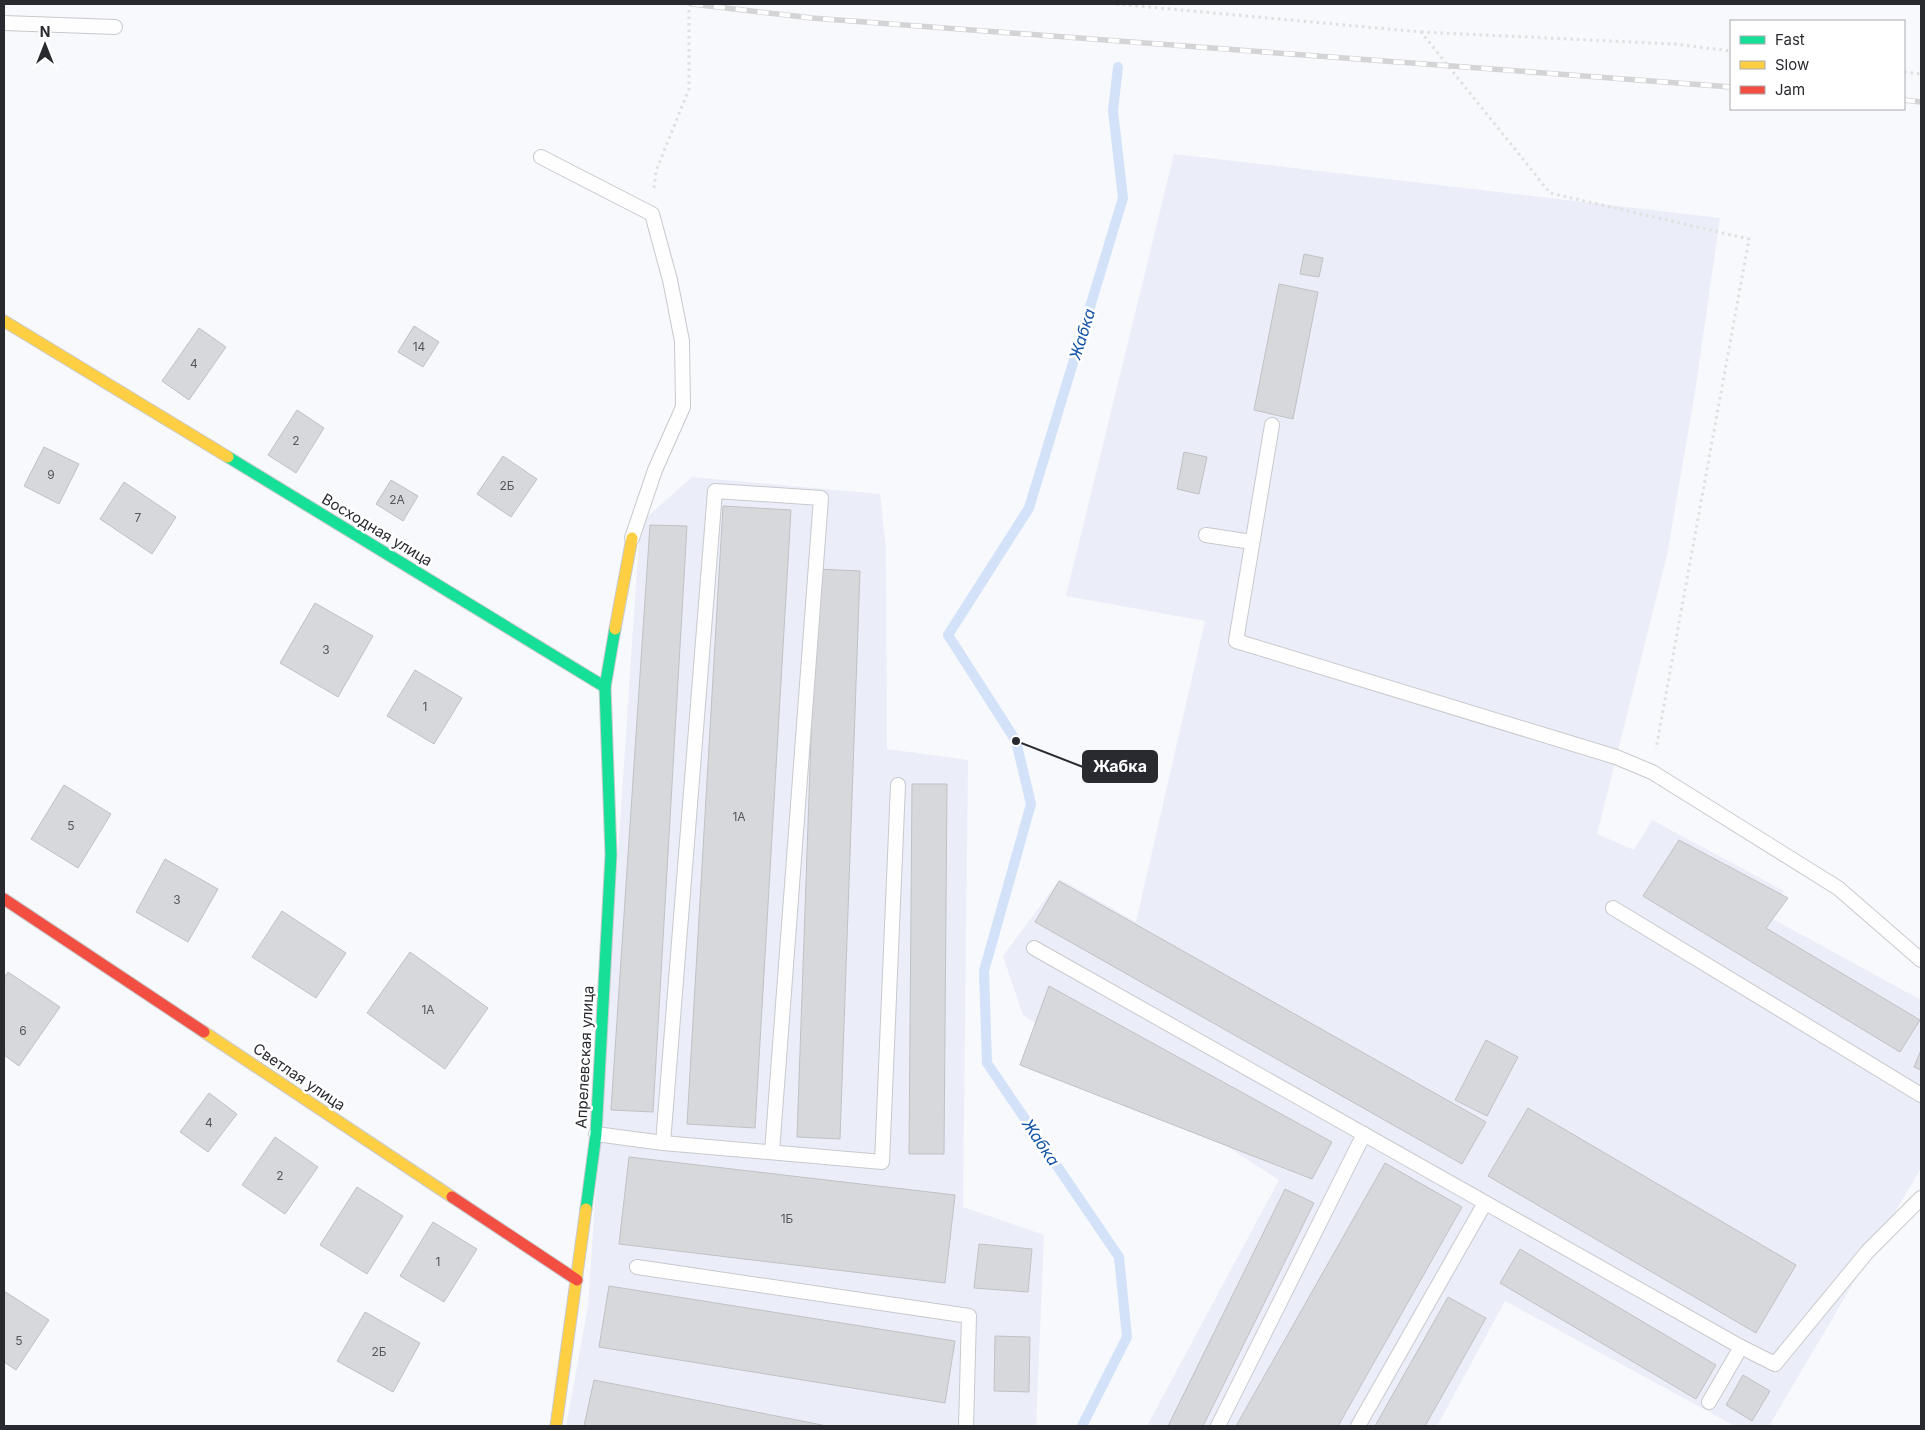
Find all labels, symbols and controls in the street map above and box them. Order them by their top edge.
north arrow [20,20,70,70]
legend [1730,20,1905,110]
text: N [40,23,50,40]
text: Fast [1775,30,1805,49]
text: Slow [1775,55,1809,74]
text: Jam [1775,80,1805,99]
water label: Жабка [1065,306,1099,363]
house number: 14 [413,339,426,354]
house number: 4 [190,356,198,371]
house number: 2 [292,433,300,448]
house number: 9 [47,467,55,482]
house number: 2Б [499,478,515,493]
street label: Восходная улица [318,489,436,570]
house number: 2А [389,492,405,507]
house number: 7 [135,510,142,525]
house number: 3 [322,642,330,657]
house number: 1 [423,699,427,714]
callout: Жабка [1083,751,1157,782]
text: Жабка [1093,756,1147,776]
house number: 1А [732,809,746,824]
house number: 5 [67,818,75,833]
house number: 3 [173,892,181,907]
street label: Апрелевская улица [571,985,598,1129]
house number: 1А [421,1002,435,1017]
house number: 6 [19,1023,27,1038]
street label: Светлая улица [249,1039,349,1114]
water label: Жабка [1018,1114,1064,1169]
house number: 4 [205,1115,213,1130]
house number: 2 [276,1168,284,1183]
house number: 1Б [781,1211,794,1226]
house number: 1 [436,1254,440,1269]
house number: 5 [15,1333,23,1348]
house number: 2Б [371,1344,387,1359]

